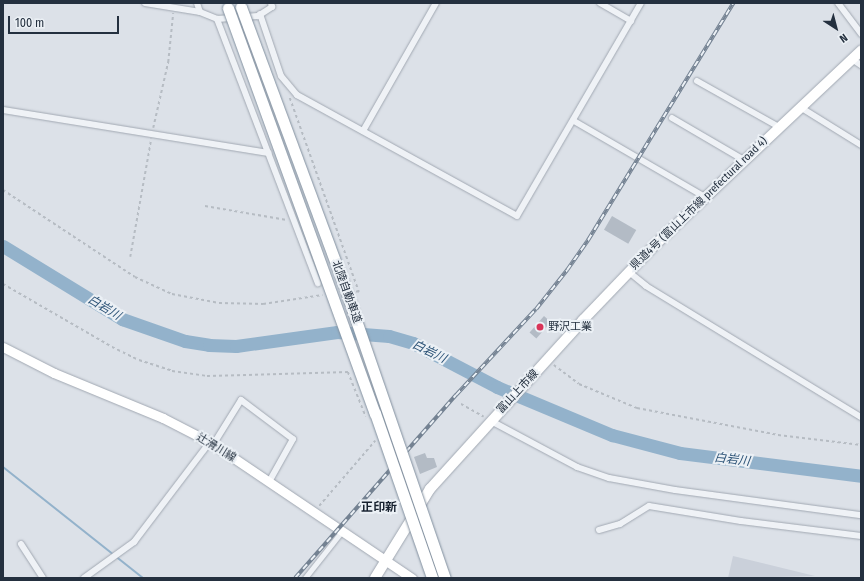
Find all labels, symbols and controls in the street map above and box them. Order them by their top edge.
scale bar [10,8,121,34]
north arrow [816,8,856,48]
text: 100 m [15,16,44,30]
text: N [837,31,850,45]
street label: 県道4号 (富山上市線 prefectural road 4) [628,135,770,273]
street label: 北陸自動車道 [329,259,363,325]
water label: 白岩川 [85,293,123,323]
place label: 野沢工業 [548,320,592,334]
marker: 野沢工業 [535,322,545,332]
water label: 白岩川 [410,338,448,366]
street label: 富山上市線 [494,367,542,417]
street label: 辻滑川線 [194,431,238,465]
water label: 白岩川 [713,451,751,469]
district label: 正印新 [361,501,397,515]

